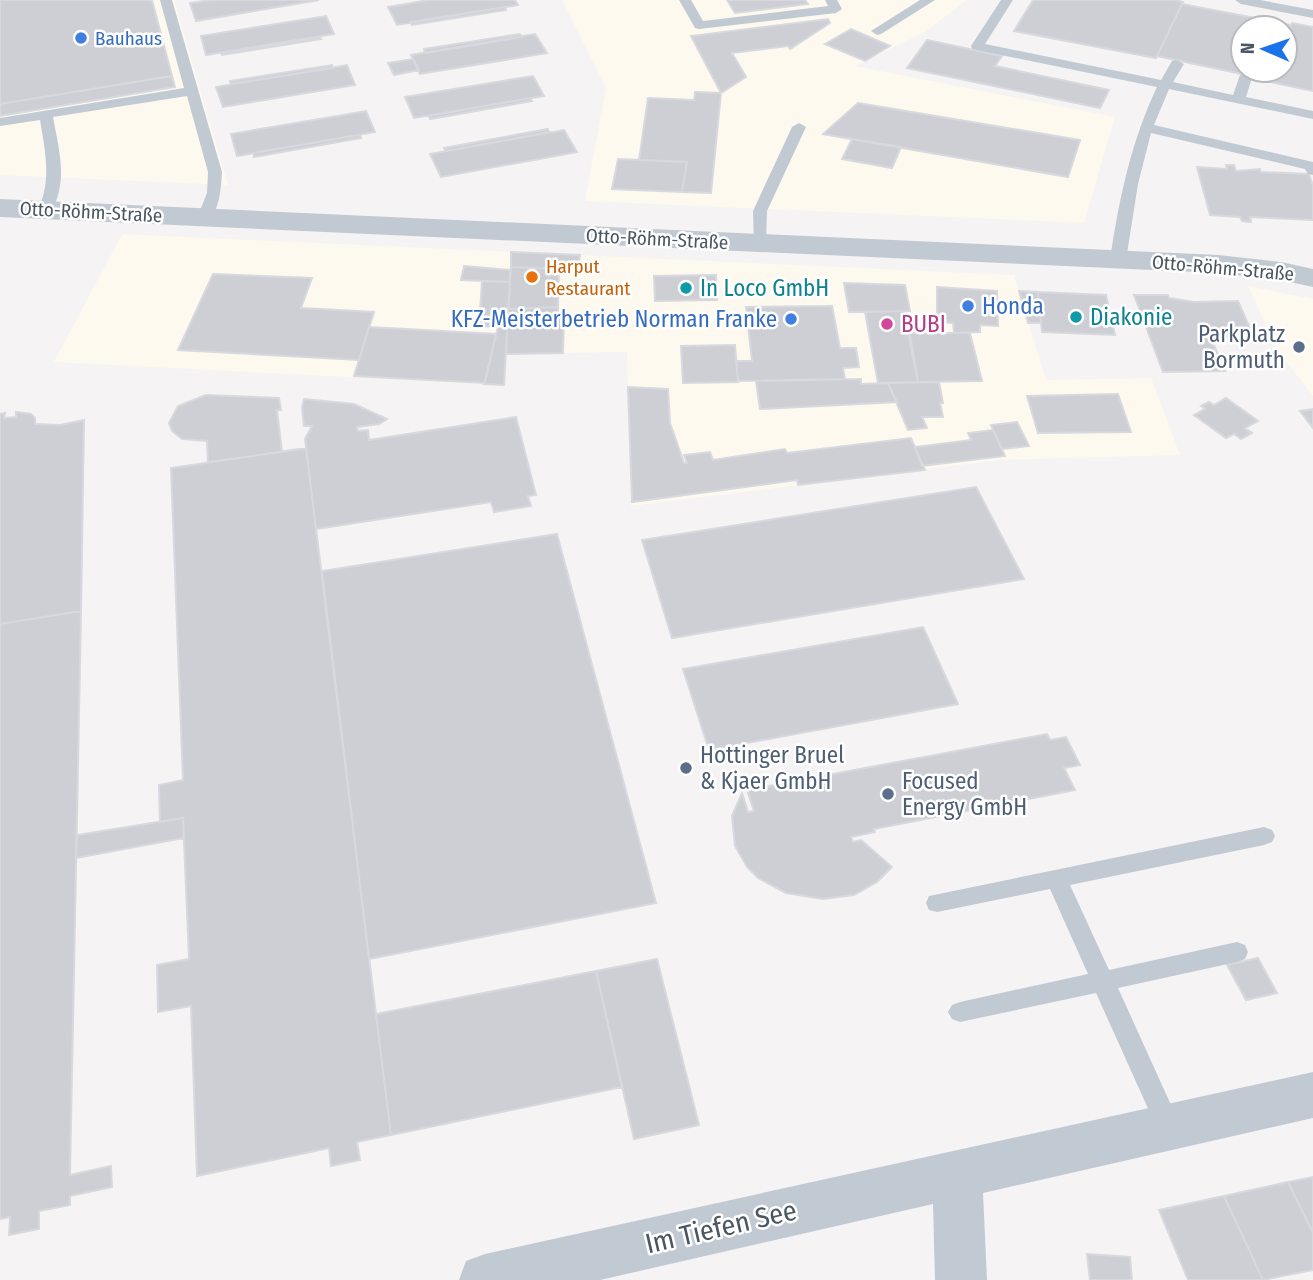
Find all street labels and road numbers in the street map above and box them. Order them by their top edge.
street label: Otto-Röhm-Straße [19,197,163,227]
street label: Otto-Röhm-Straße [585,224,729,254]
street label: Otto-Röhm-Straße [1151,250,1295,286]
street label: Im Tiefen See [642,1194,800,1260]

